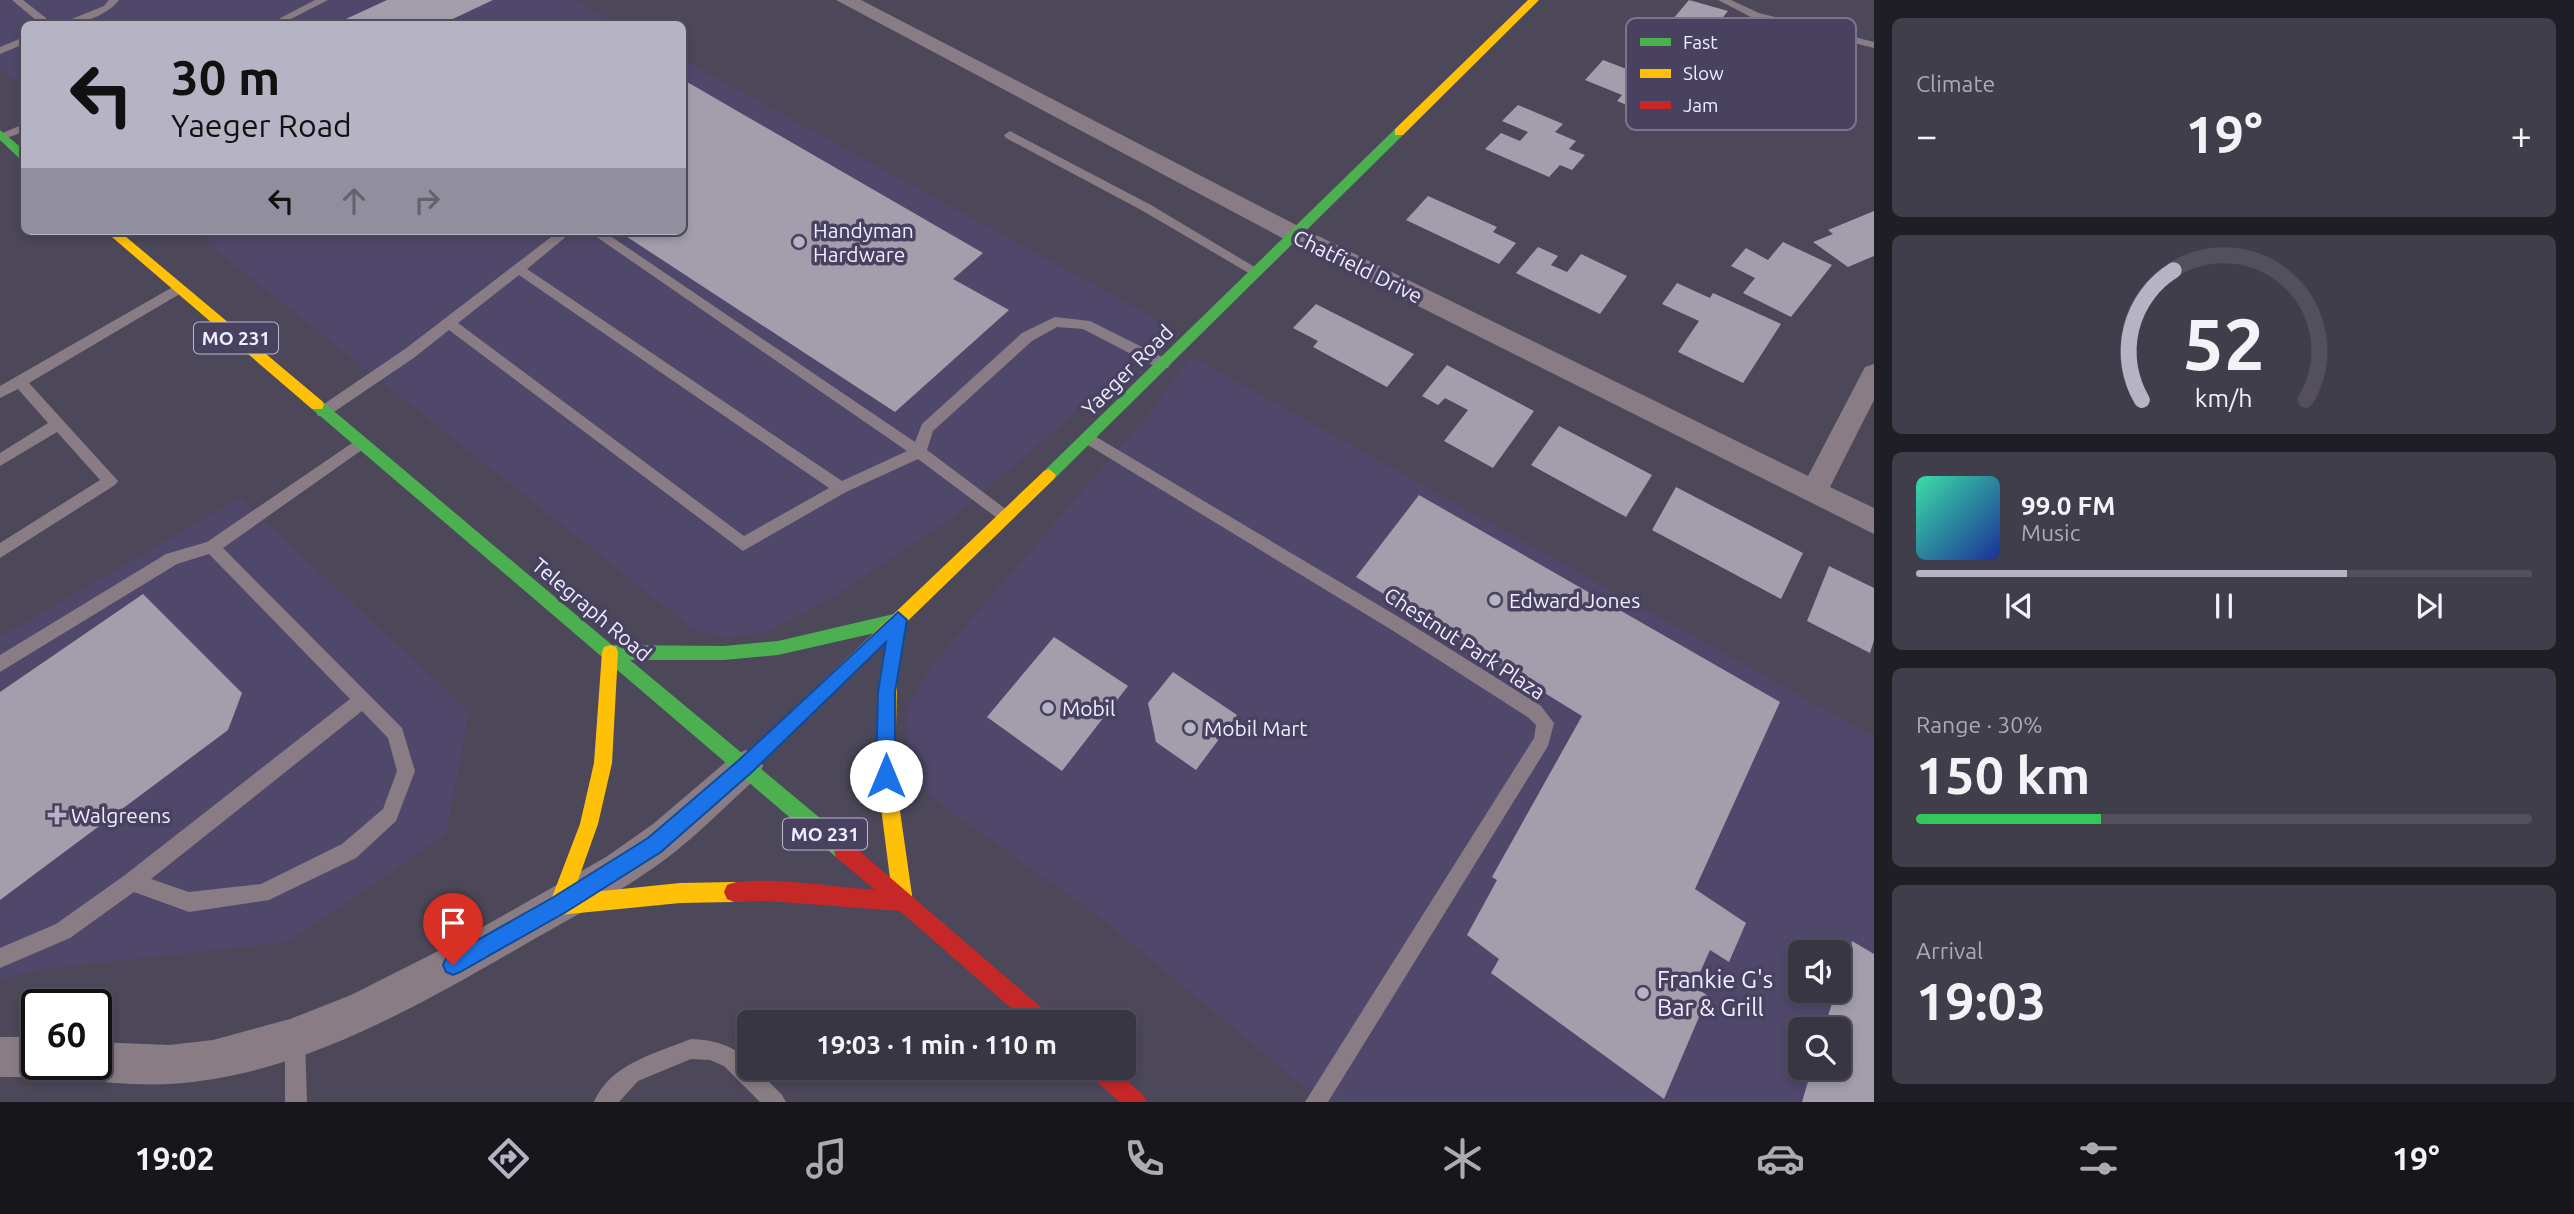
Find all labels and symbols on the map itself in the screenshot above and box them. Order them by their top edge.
legend [1626,18,1856,130]
text: Fast [1683,31,1718,53]
text: Slow [1683,62,1724,84]
text: Jam [1683,94,1719,116]
place label: Handyman Hardware [813,218,914,266]
street label: Chatfield Drive [1289,224,1427,308]
marker: Handyman Hardware [791,234,807,250]
street label: Yaeger Road [1077,320,1177,420]
road number: MO 231 [194,322,278,354]
street label: Telegraph Road [528,552,656,666]
street label: Chestnut Park Plaza [1380,582,1550,704]
place label: Edward Jones [1509,588,1640,612]
marker: Edward Jones [1487,592,1503,608]
place label: Mobil [1062,696,1115,720]
marker: Mobil [1040,700,1056,716]
place label: Mobil Mart [1204,716,1308,740]
marker: Mobil Mart [1182,720,1198,736]
position arrow [849,739,923,813]
place label: Walgreens [71,803,171,827]
marker: Walgreens [49,807,65,823]
road number: MO 231 [783,818,867,849]
pin [423,893,483,965]
place label: Frankie G's Bar & Grill [1657,966,1773,1021]
marker: Frankie G's Bar & Grill [1635,985,1651,1001]
speed limit sign: 60 [21,989,112,1080]

